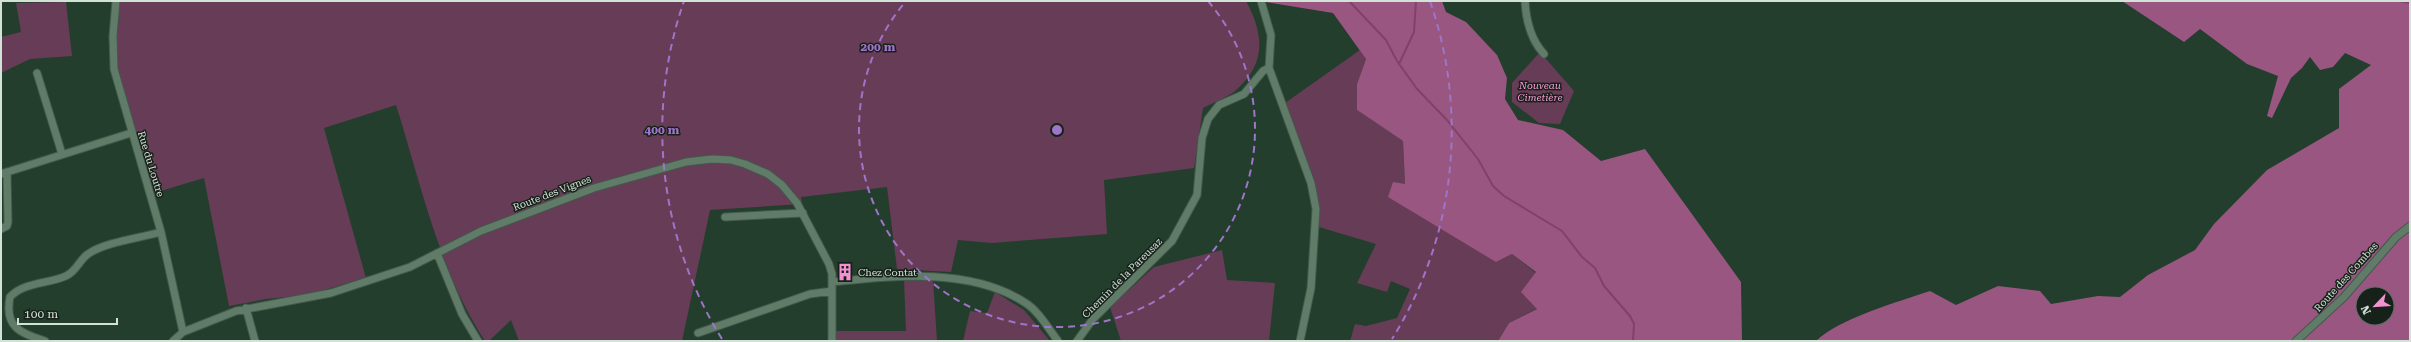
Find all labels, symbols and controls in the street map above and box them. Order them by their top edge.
text: 200 m [861,40,896,54]
park label: Nouveau Cimetière [1518,80,1562,103]
text: 400 m [645,123,680,137]
centre of rings [1050,123,1064,137]
street label: Rue du Loutre [136,130,166,199]
street label: Route des Vignes [511,173,593,213]
street label: Chemin de la Pareusaz [1080,236,1164,320]
street label: Route des Combes [2312,240,2380,314]
building icon: Chez Contat [835,262,855,282]
place label: Chez Contat [858,267,917,278]
north arrow [2355,286,2395,326]
scale bar [18,300,117,326]
text: N [2358,303,2374,317]
text: 100 m [24,307,58,321]

